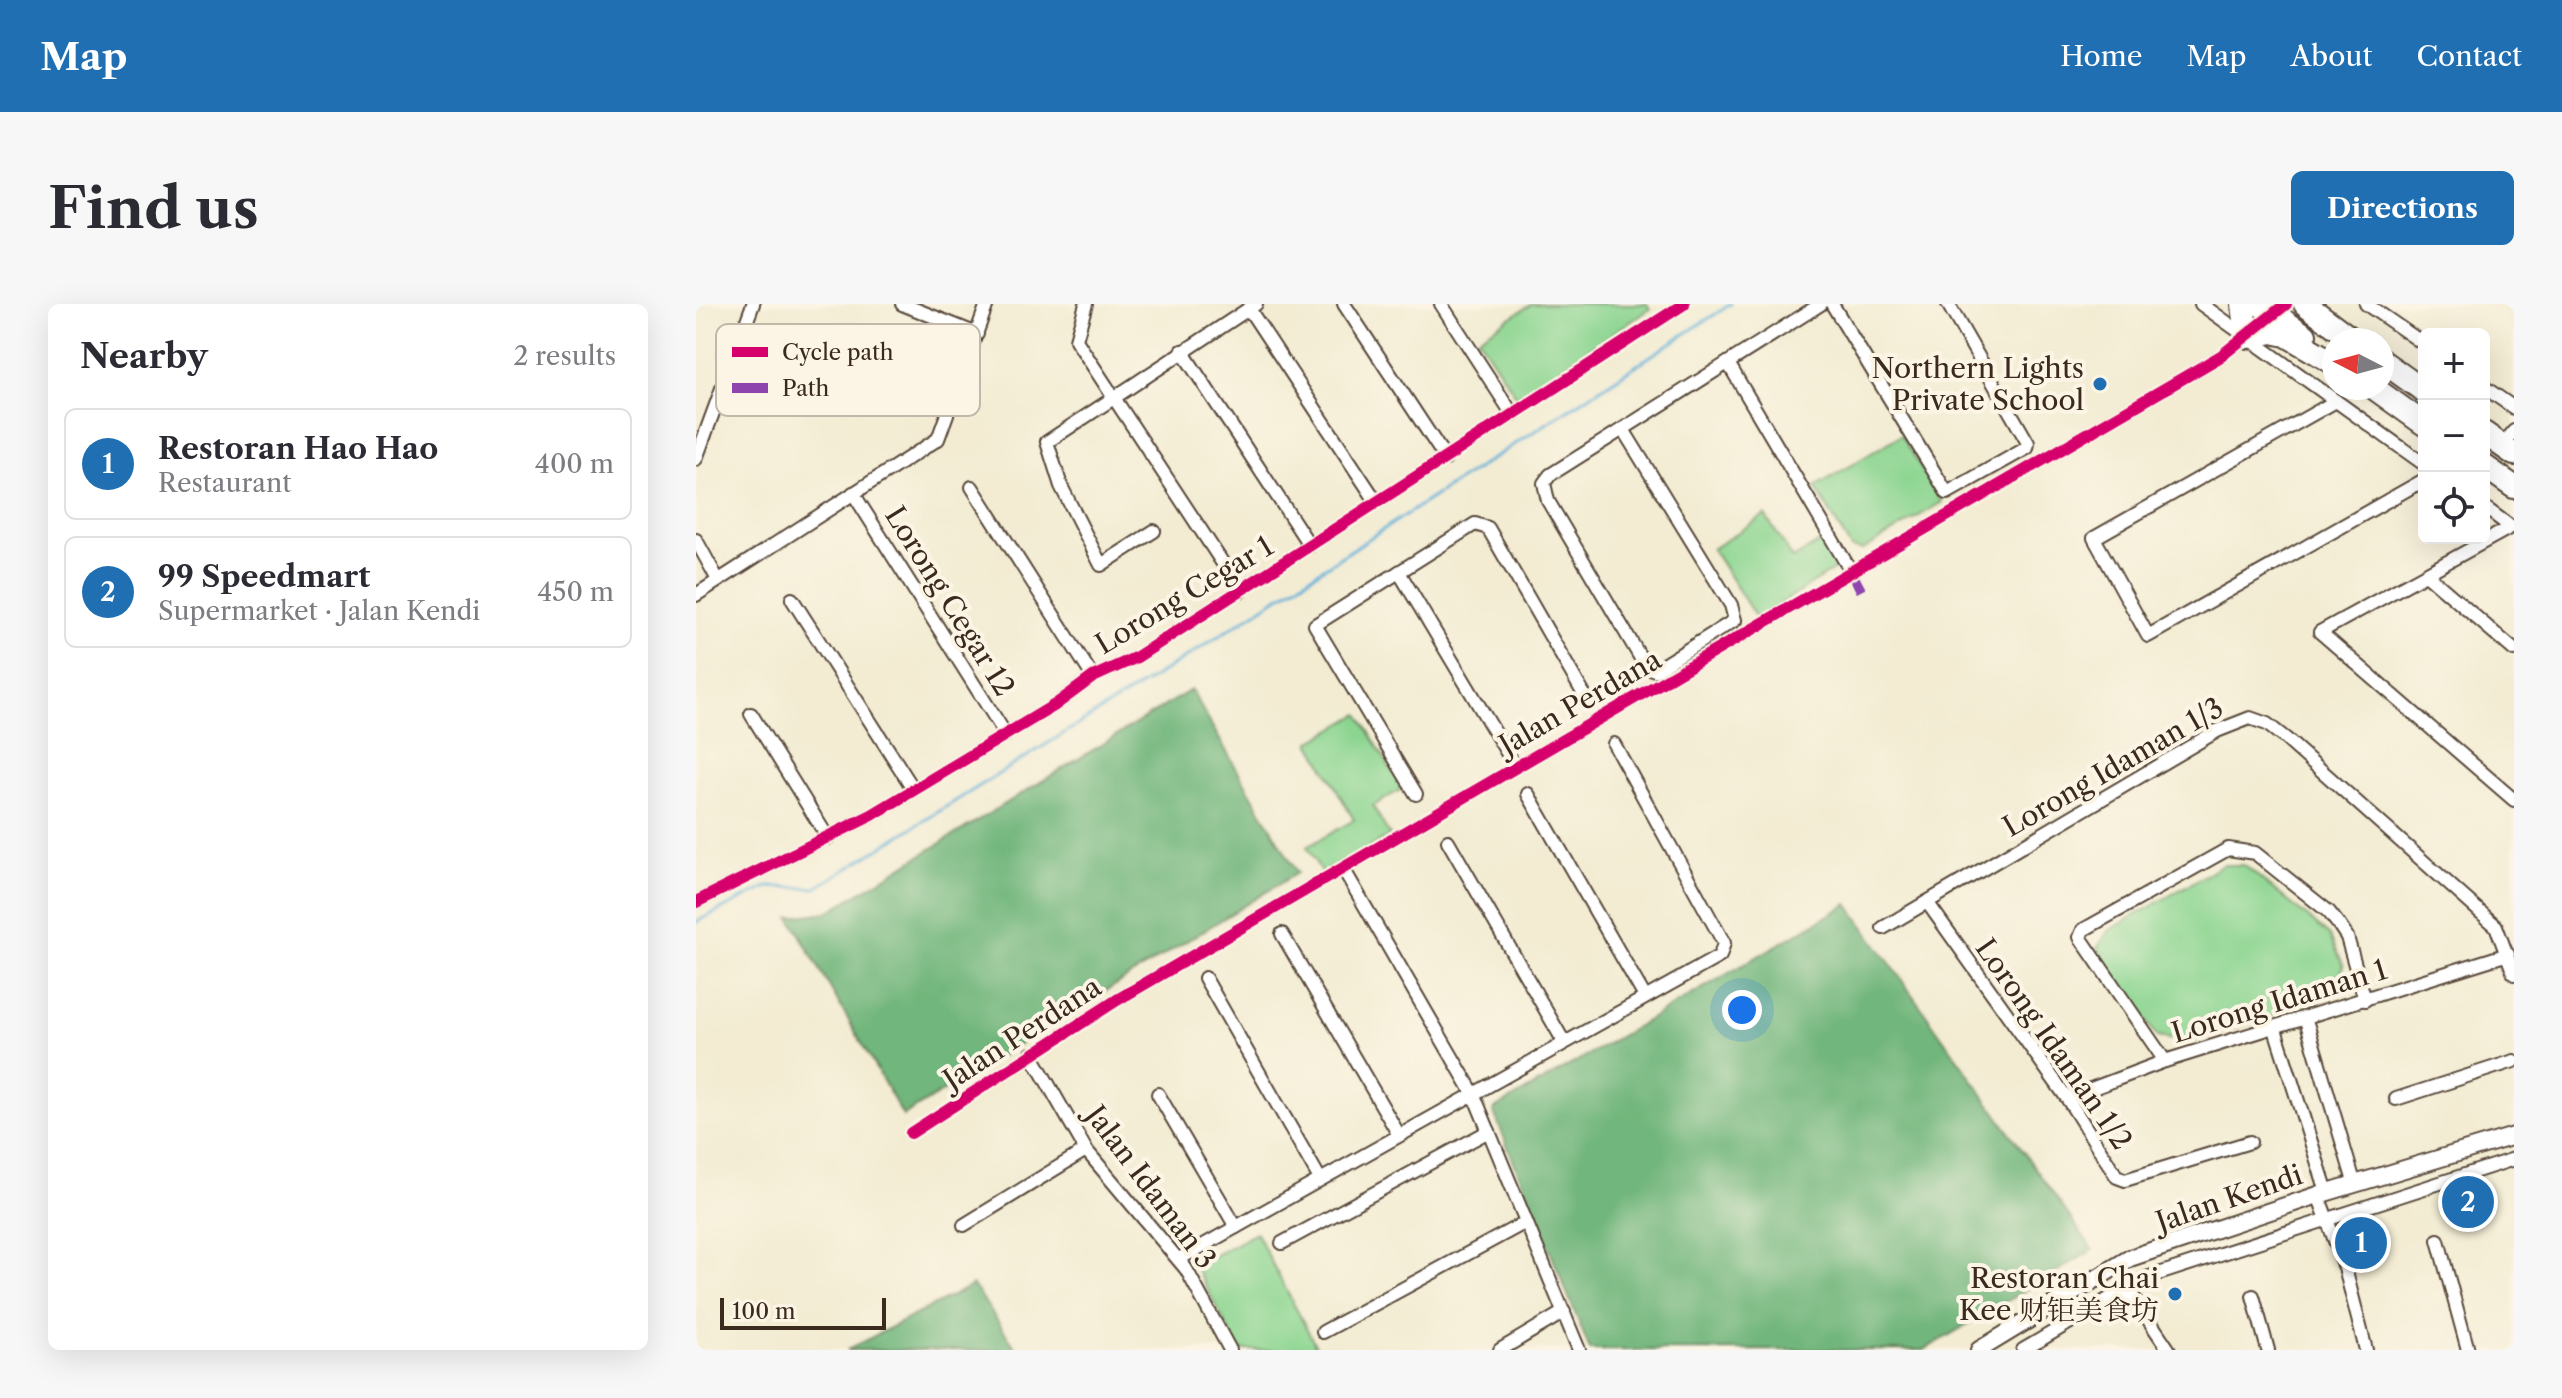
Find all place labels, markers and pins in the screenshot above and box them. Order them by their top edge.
place label: Northern Lights Private School [1871,351,2084,417]
marker: Northern Lights Private School [2091,375,2109,393]
pin: 2 [2442,1172,2494,1232]
pin: 1 [2335,1213,2387,1273]
place label: Restoran Chai Kee 财钜美食坊 [1959,1261,2159,1327]
marker: Restoran Chai Kee 财钜美食坊 [2166,1285,2184,1303]

